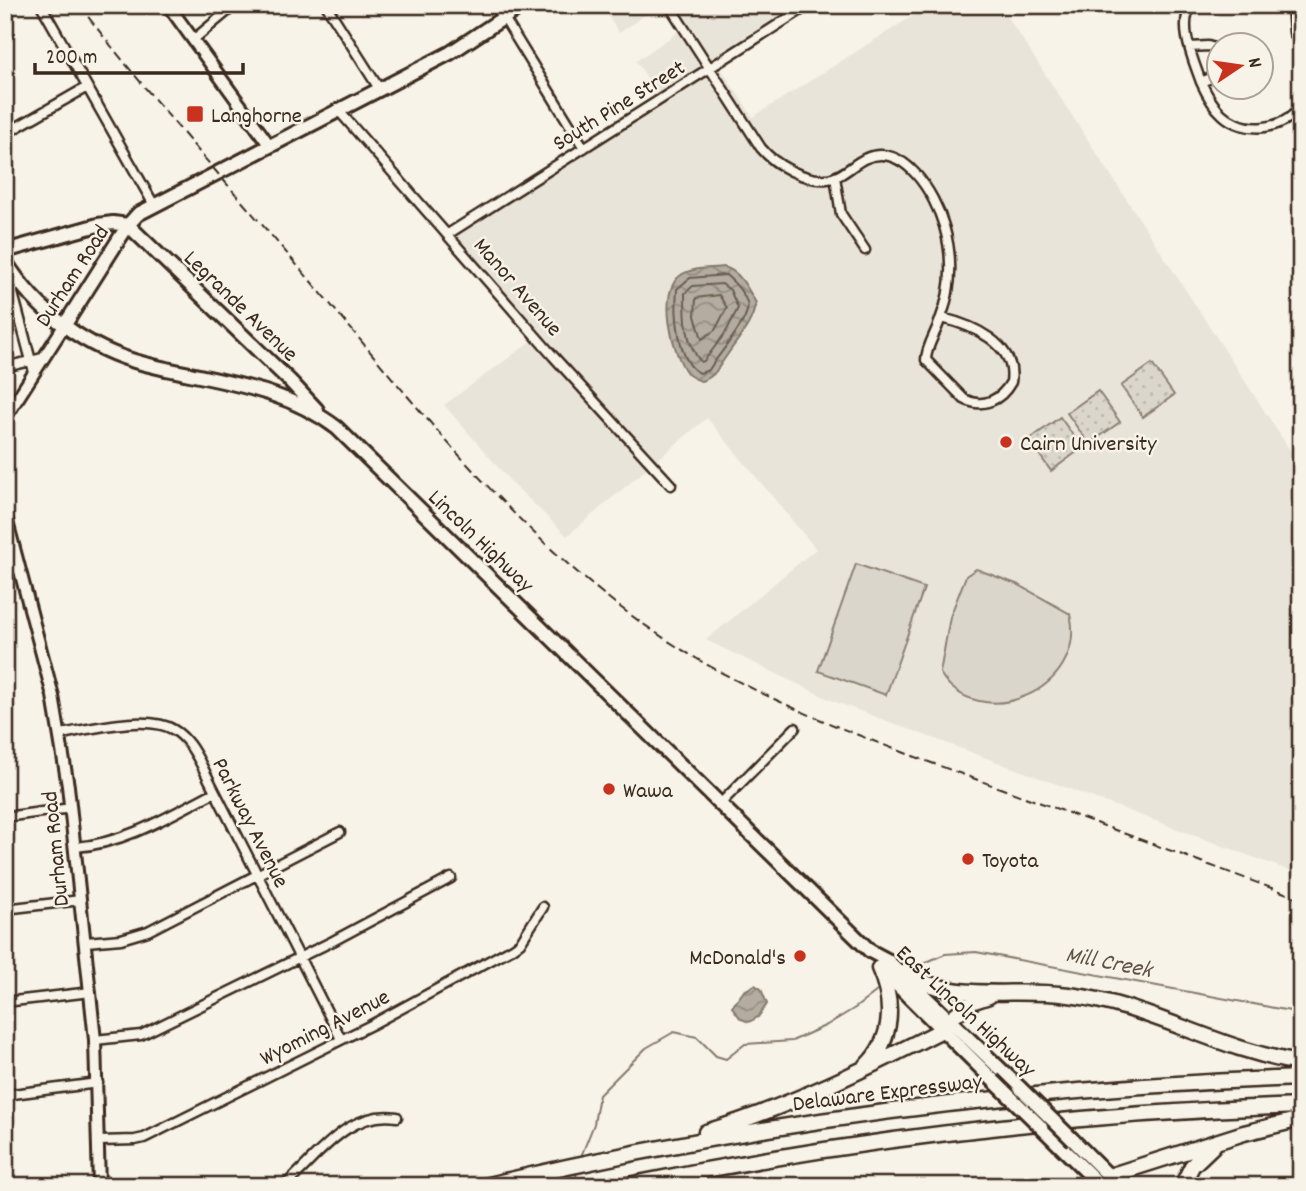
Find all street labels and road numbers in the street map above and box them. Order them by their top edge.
street label: South Pine Street [547,53,693,161]
street label: Durham Road [29,219,119,334]
street label: Manor Avenue [464,231,569,345]
street label: Legrande Avenue [175,244,304,371]
street label: Lincoln Highway [419,483,541,602]
street label: Parkway Avenue [202,753,296,894]
street label: Durham Road [35,789,80,908]
street label: East Lincoln Highway [887,939,1043,1087]
street label: Wyoming Avenue [255,982,396,1076]
street label: Delaware Expressway [791,1066,985,1122]

